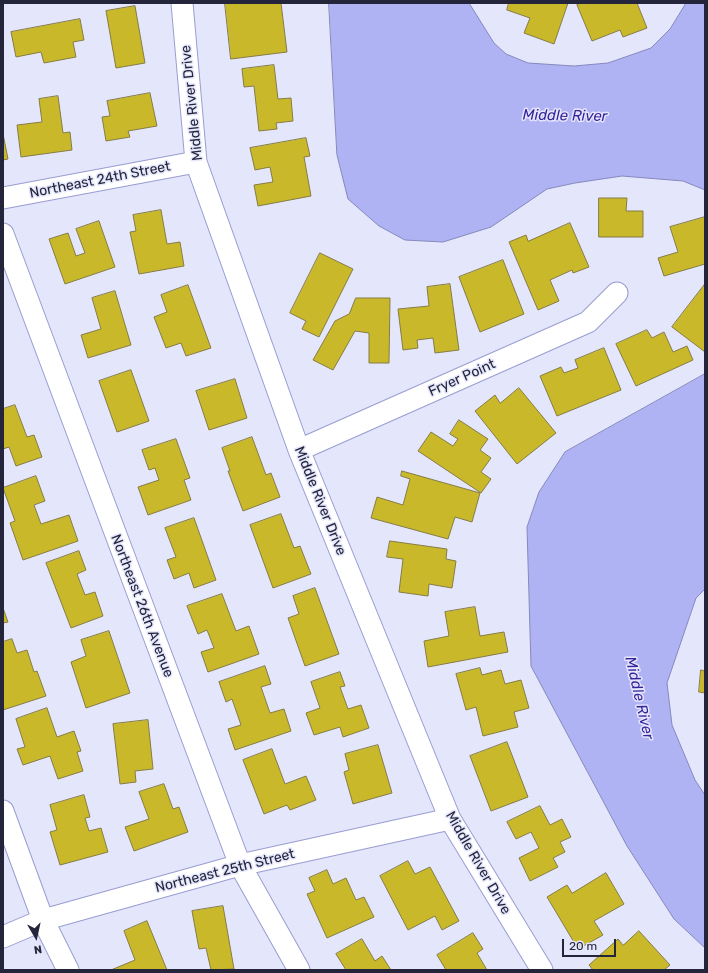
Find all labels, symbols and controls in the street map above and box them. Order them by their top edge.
street label: Middle River Drive [178,44,206,162]
water label: Middle River [522,106,608,126]
street label: Northeast 24th Street [28,158,172,202]
street label: Fryer Point [426,356,498,400]
street label: Middle River Drive [290,444,350,558]
street label: Northeast 26th Avenue [107,532,177,680]
water label: Middle River [621,655,657,741]
street label: Middle River Drive [442,808,514,918]
street label: Northeast 25th Street [154,846,296,896]
north arrow [16,917,56,957]
scale bar [564,931,618,957]
text: 20 m [569,939,597,953]
text: N [33,942,43,956]

